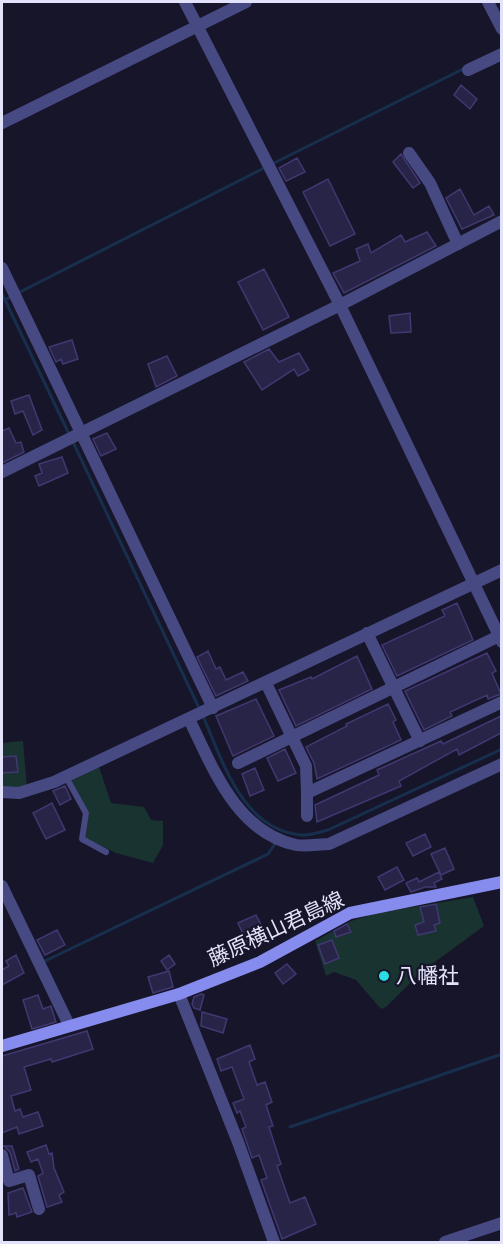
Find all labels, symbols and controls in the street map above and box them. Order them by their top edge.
street label: 藤原横山君島線 [203,884,348,972]
place label: 八幡社 [396,961,459,989]
marker: 八幡社 [377,969,391,983]

